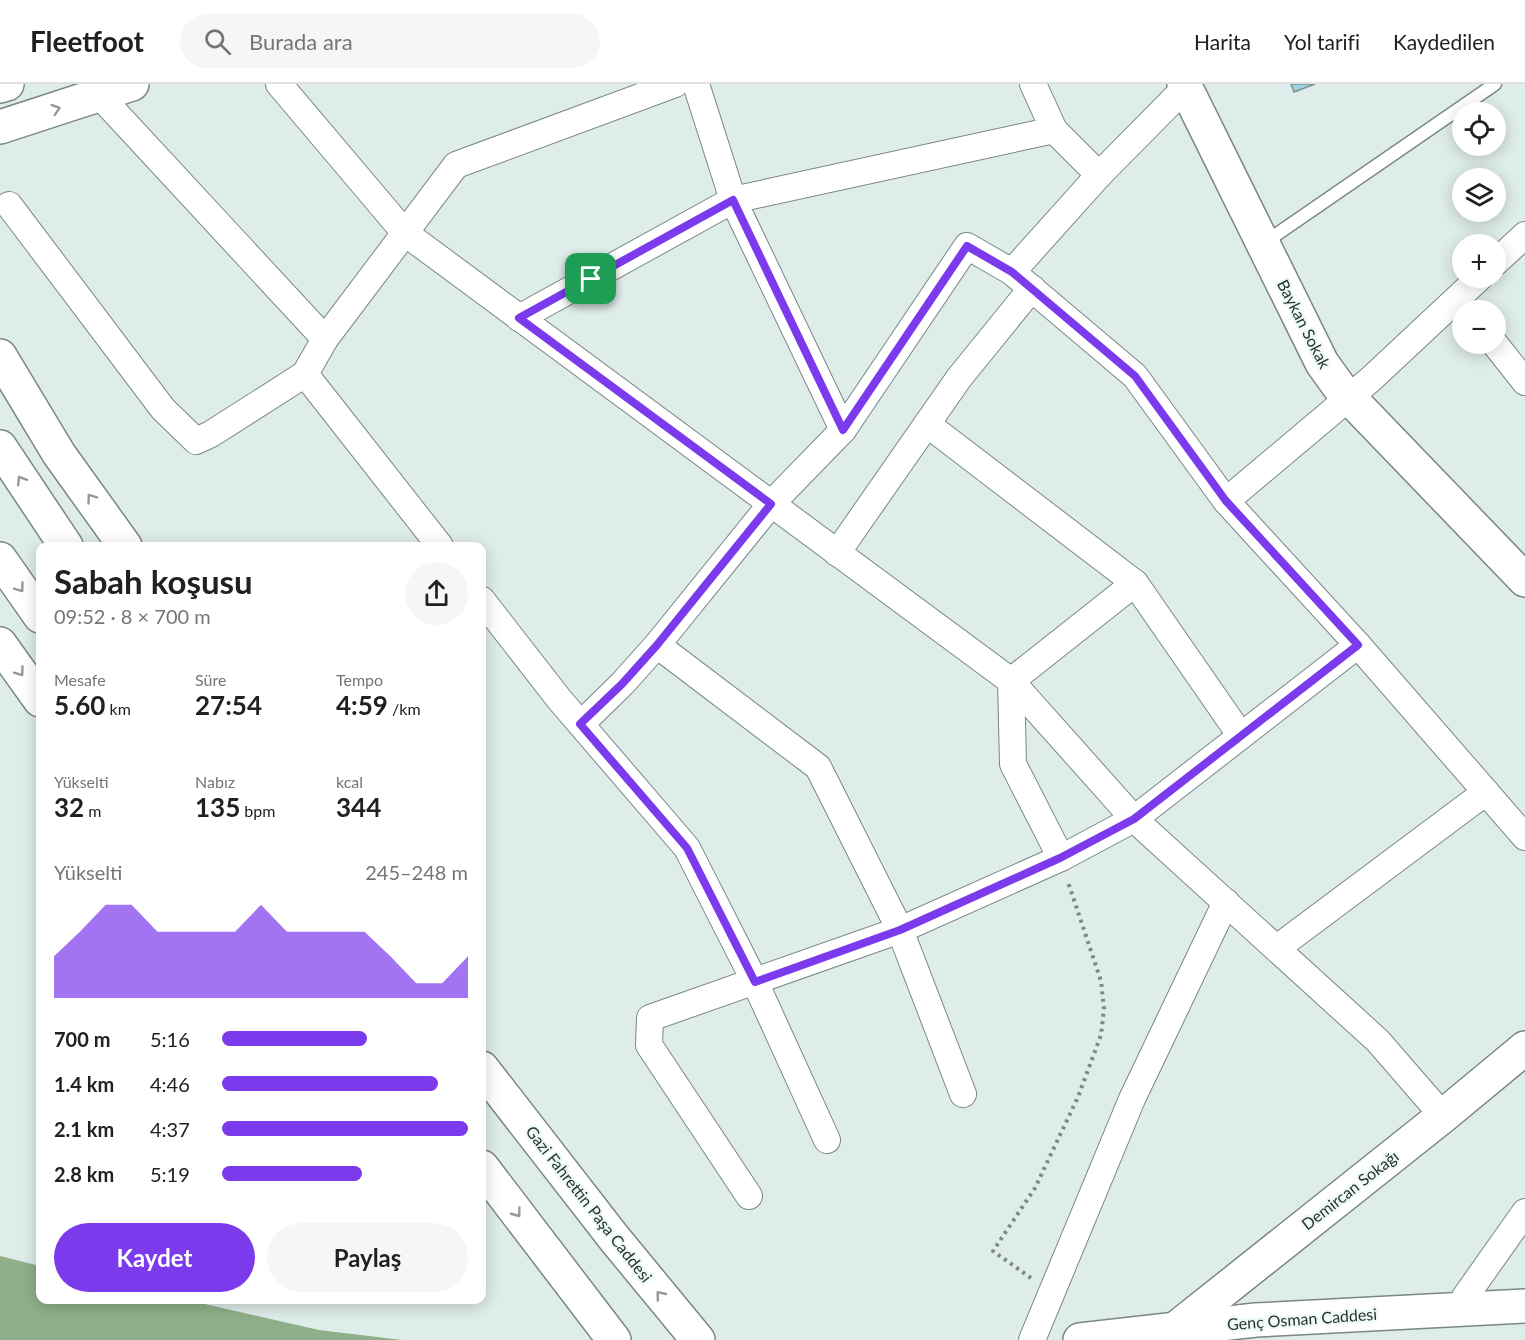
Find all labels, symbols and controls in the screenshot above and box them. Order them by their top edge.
search box [180,14,600,68]
text: Fleetfoot [30,24,144,58]
icon: search [201,25,234,58]
text: Burada ara [249,28,353,55]
text: Harita [1194,29,1251,54]
text: Yol tarifi [1284,29,1360,54]
text: Kaydedilen [1393,29,1495,54]
map controls [1452,102,1506,354]
button: locate [1452,102,1506,156]
one-way arrow [50,104,61,116]
button: layers [1452,168,1506,222]
button: + [1452,234,1506,288]
pin [565,253,616,304]
icon: arrive [574,262,607,295]
street label: Baykan Sokak [1274,276,1335,372]
button: − [1452,300,1506,354]
one-way arrow [17,476,28,487]
one-way arrow [87,494,98,505]
text: Sabah koşusu [54,561,253,601]
button: share [405,562,468,625]
one-way arrow [13,581,24,592]
text: 09:52 · 8 × 700 m [54,604,211,628]
one-way arrow [13,666,24,677]
text: Mesafe [54,670,106,689]
text: Süre [195,670,226,689]
text: Tempo [336,670,383,689]
text: 5.60 [54,689,105,721]
text: 27:54 [195,689,262,721]
text: 4:59 [336,689,388,721]
text: km [105,699,131,718]
text: /km [388,699,421,718]
text: Yükselti [54,772,109,791]
text: Nabız [195,772,235,791]
text: kcal [336,772,363,791]
text: 32 [54,791,84,823]
text: 135 [195,791,240,823]
text: 344 [336,791,381,823]
text: m [84,801,101,820]
text: bpm [240,801,275,820]
text: Yükselti [54,860,122,884]
text: 245–248 m [365,860,468,884]
text: 700 m [54,1027,110,1051]
text: 5:16 [150,1027,190,1051]
text: 1.4 km [54,1072,114,1096]
text: 4:46 [150,1072,190,1096]
text: 2.1 km [54,1117,114,1141]
text: 4:37 [150,1117,190,1141]
street label: Gazi Fahrettin Paşa Caddesi [522,1122,656,1286]
street label: Demircan Sokağı [1298,1146,1402,1233]
text: 2.8 km [54,1162,114,1186]
text: 5:19 [150,1162,190,1186]
one-way arrow [510,1207,521,1218]
button: Kaydet [54,1223,255,1292]
button: Paylaş [267,1223,468,1292]
one-way arrow [657,1291,668,1302]
street label: Genç Osman Caddesi [1226,1304,1378,1333]

